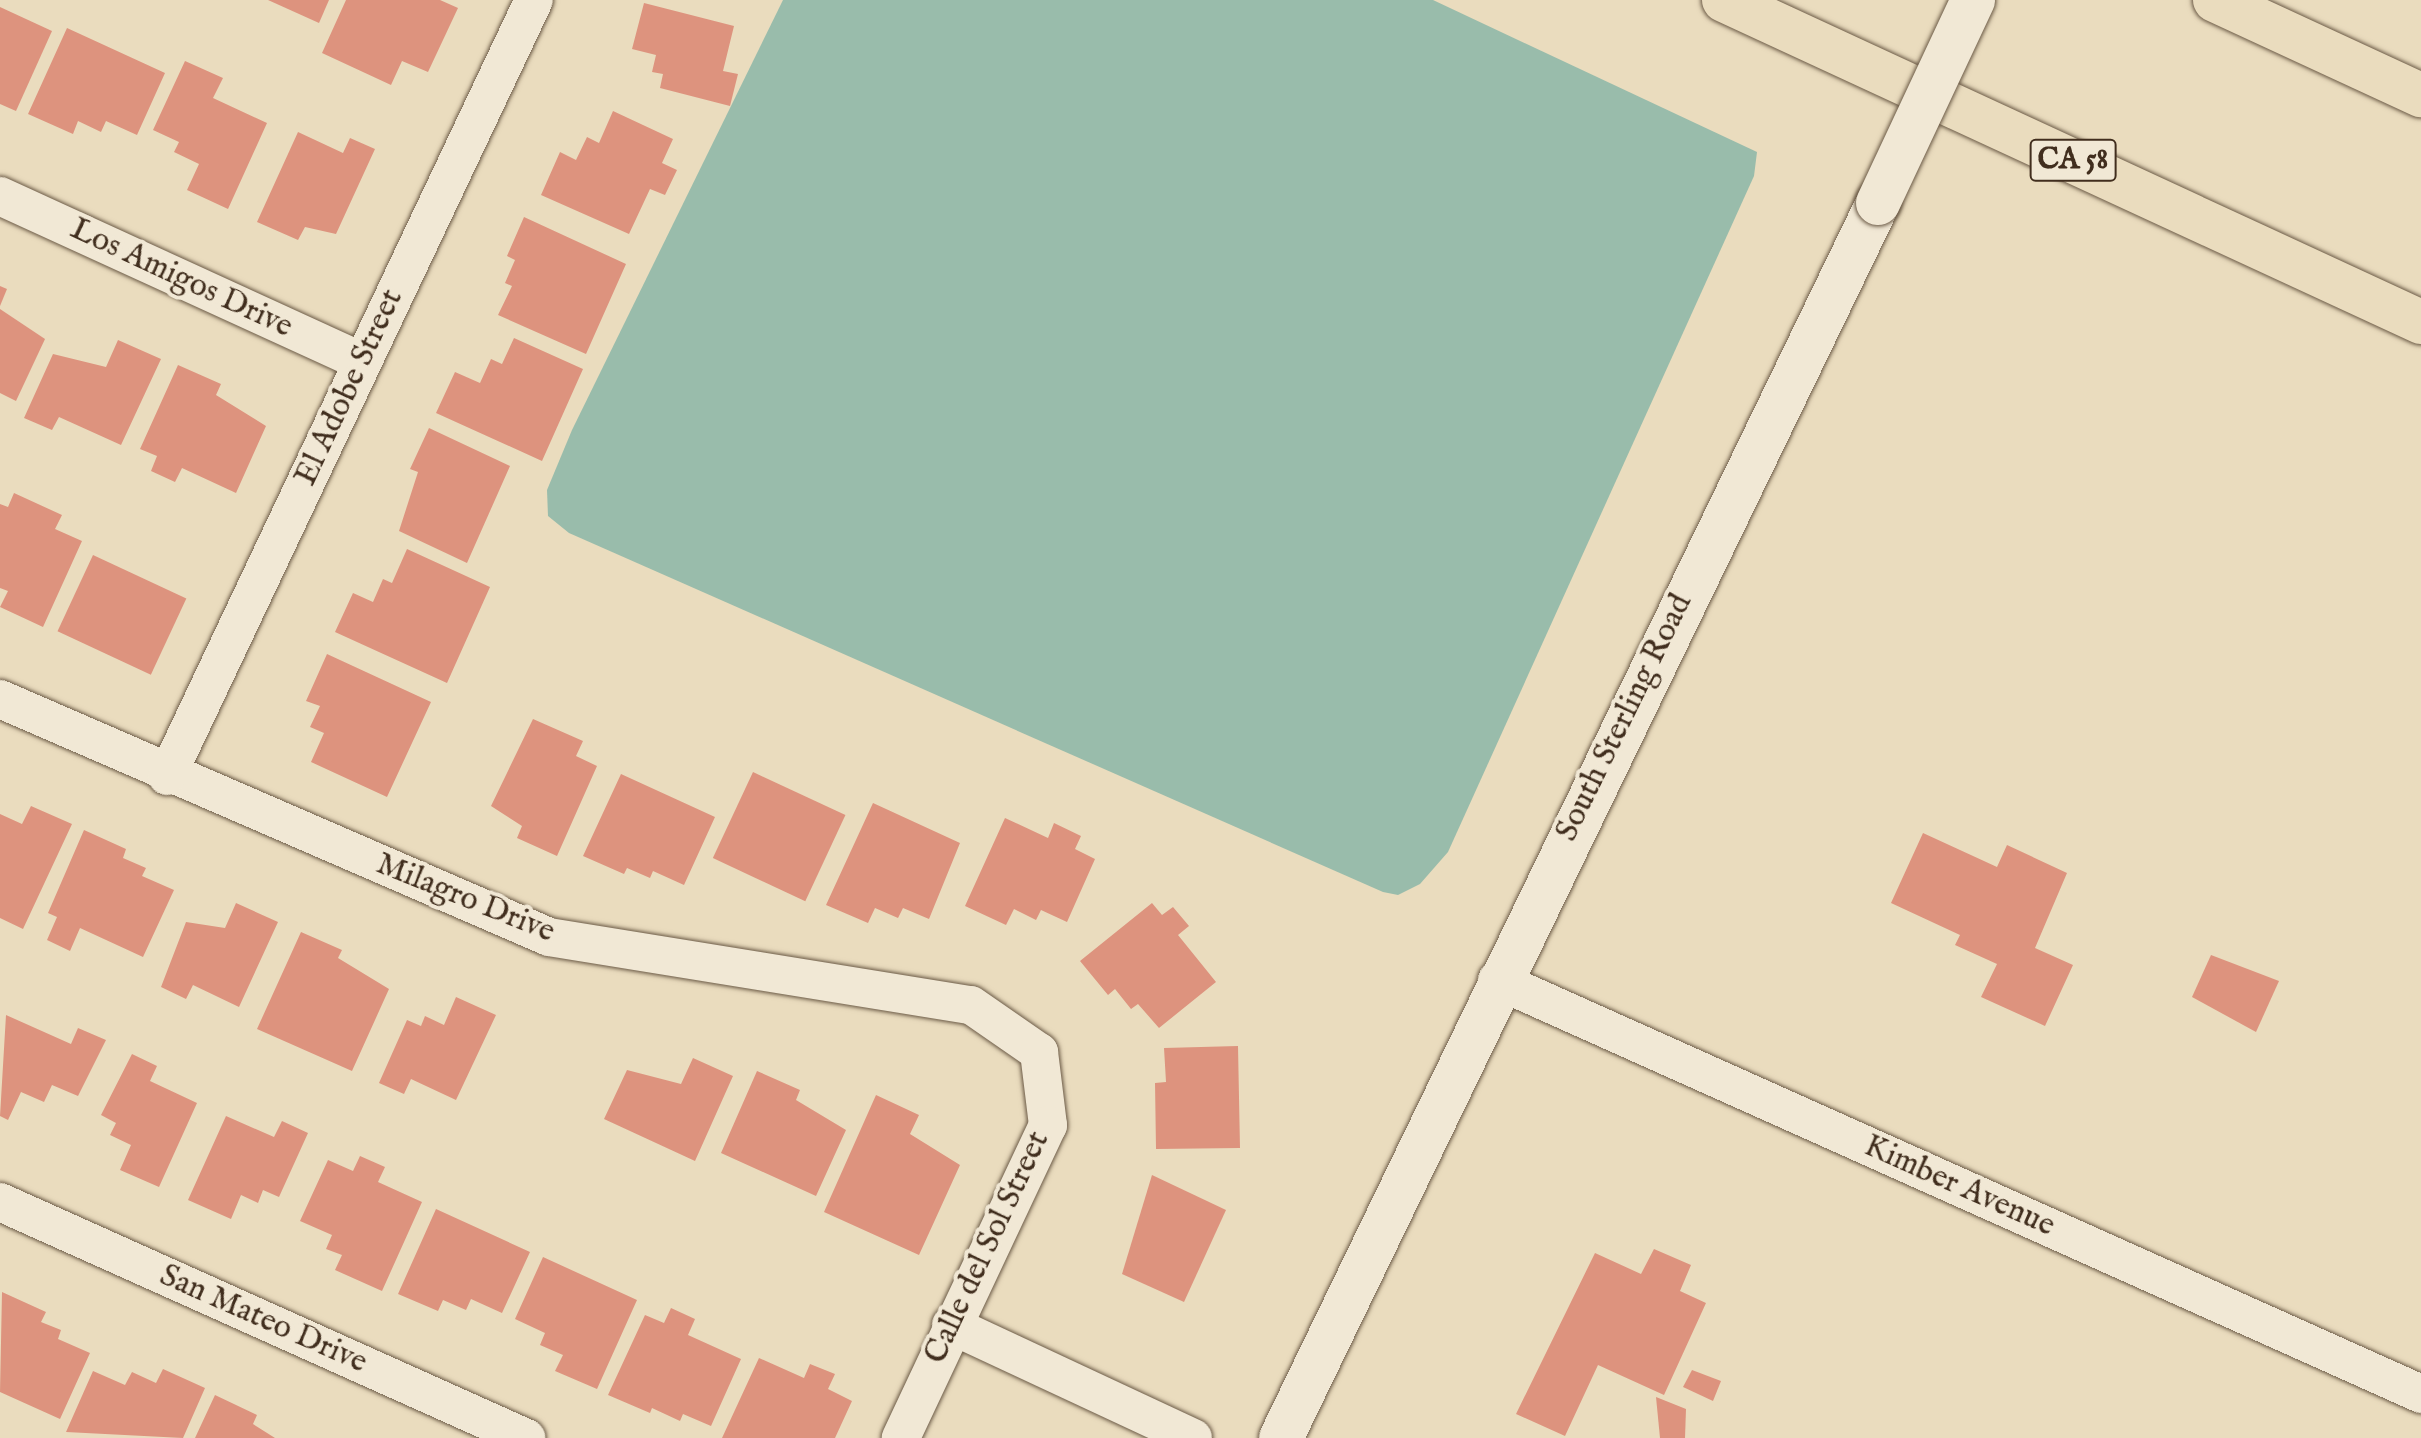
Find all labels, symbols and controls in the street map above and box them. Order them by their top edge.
road number: CA 58 [2029,134,2117,186]
street label: Los Amigos Drive [64,211,298,347]
street label: El Adobe Street [288,284,412,492]
street label: South Sterling Road [1549,588,1701,848]
street label: Milagro Drive [370,846,560,952]
street label: Calle del Sol Street [917,1126,1059,1370]
street label: Kimber Avenue [1858,1128,2060,1246]
street label: San Mateo Drive [154,1257,372,1383]

